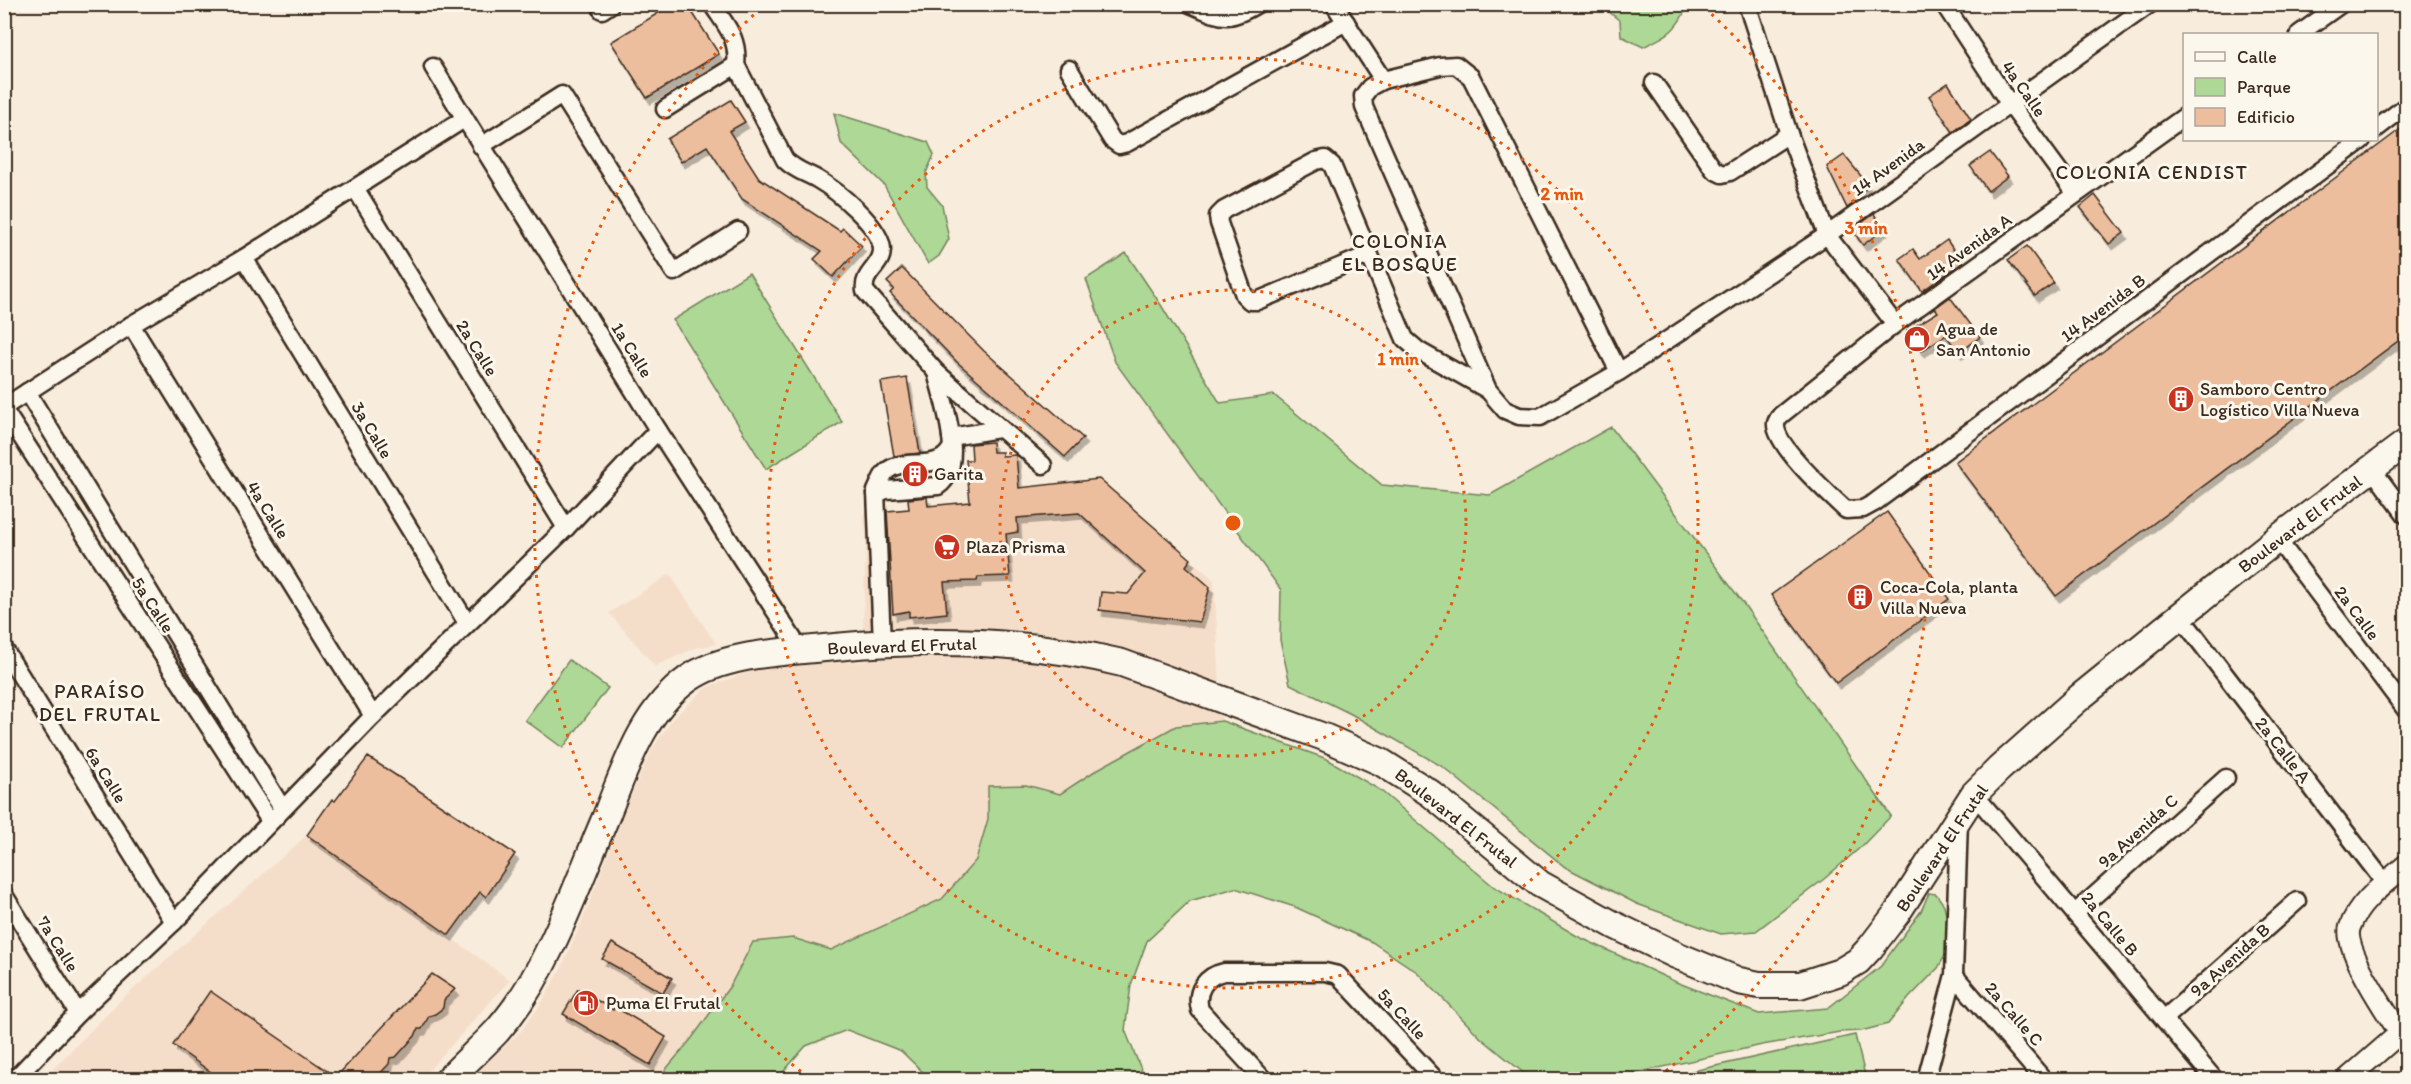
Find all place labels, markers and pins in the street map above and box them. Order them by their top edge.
place label: Agua de San Antonio [1936,318,2031,361]
shop icon: Agua de San Antonio [1902,324,1932,354]
place label: Samboro Centro Logístico Villa Nueva [2200,378,2360,421]
building icon: Samboro Centro Logístico Villa Nueva [2166,384,2196,414]
building icon: Garita [900,459,930,489]
place label: Garita [934,463,984,485]
centre of rings [1223,513,1243,533]
supermarket icon: Plaza Prisma [932,532,962,562]
place label: Plaza Prisma [966,536,1066,558]
place label: Coca-Cola, planta Villa Nueva [1880,576,2019,619]
building icon: Coca-Cola, planta Villa Nueva [1845,582,1875,612]
fuel station icon: Puma El Frutal [571,988,601,1018]
place label: Puma El Frutal [606,992,720,1014]

